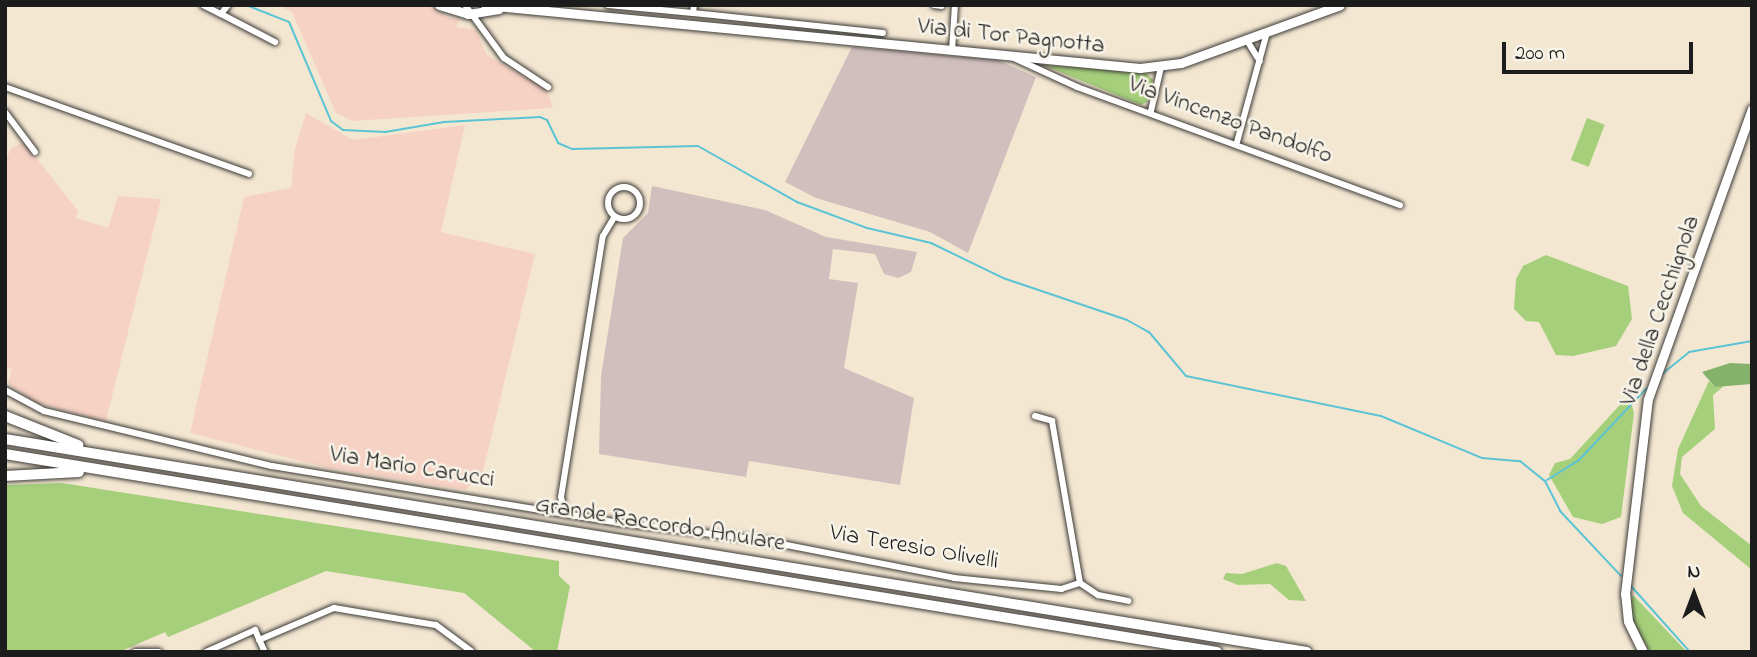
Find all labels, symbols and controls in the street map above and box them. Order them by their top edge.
street label: Via di Tor Pagnotta [916,13,1106,61]
scale bar [1505,28,1696,72]
text: 200 m [1515,39,1565,69]
street label: Via Vincenzo Pandolfo [1124,71,1336,171]
street label: Via della Cecchignola [1615,212,1707,410]
street label: Via Mario Carucci [328,441,496,495]
street label: Grande Raccordo Anulare [533,491,787,559]
street label: Via Teresio Olivelli [827,519,1001,577]
north arrow [1659,559,1729,629]
text: N [1688,559,1700,586]

